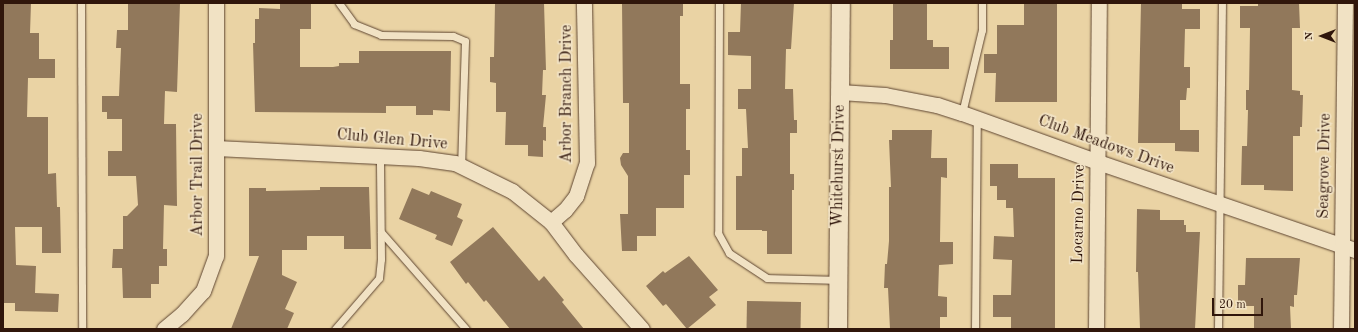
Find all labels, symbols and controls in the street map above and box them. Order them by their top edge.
north arrow [1302,16,1342,56]
street label: Arbor Branch Drive [557,25,577,163]
text: N [1304,32,1315,40]
street label: Whitehurst Drive [828,105,850,227]
street label: Club Meadows Drive [1035,111,1177,179]
street label: Arbor Trail Drive [188,113,208,237]
street label: Seagrove Drive [1314,113,1336,219]
street label: Club Glen Drive [336,126,448,154]
street label: Locarno Drive [1069,164,1089,264]
scale bar [1214,290,1265,316]
text: 20 m [1219,299,1246,311]

